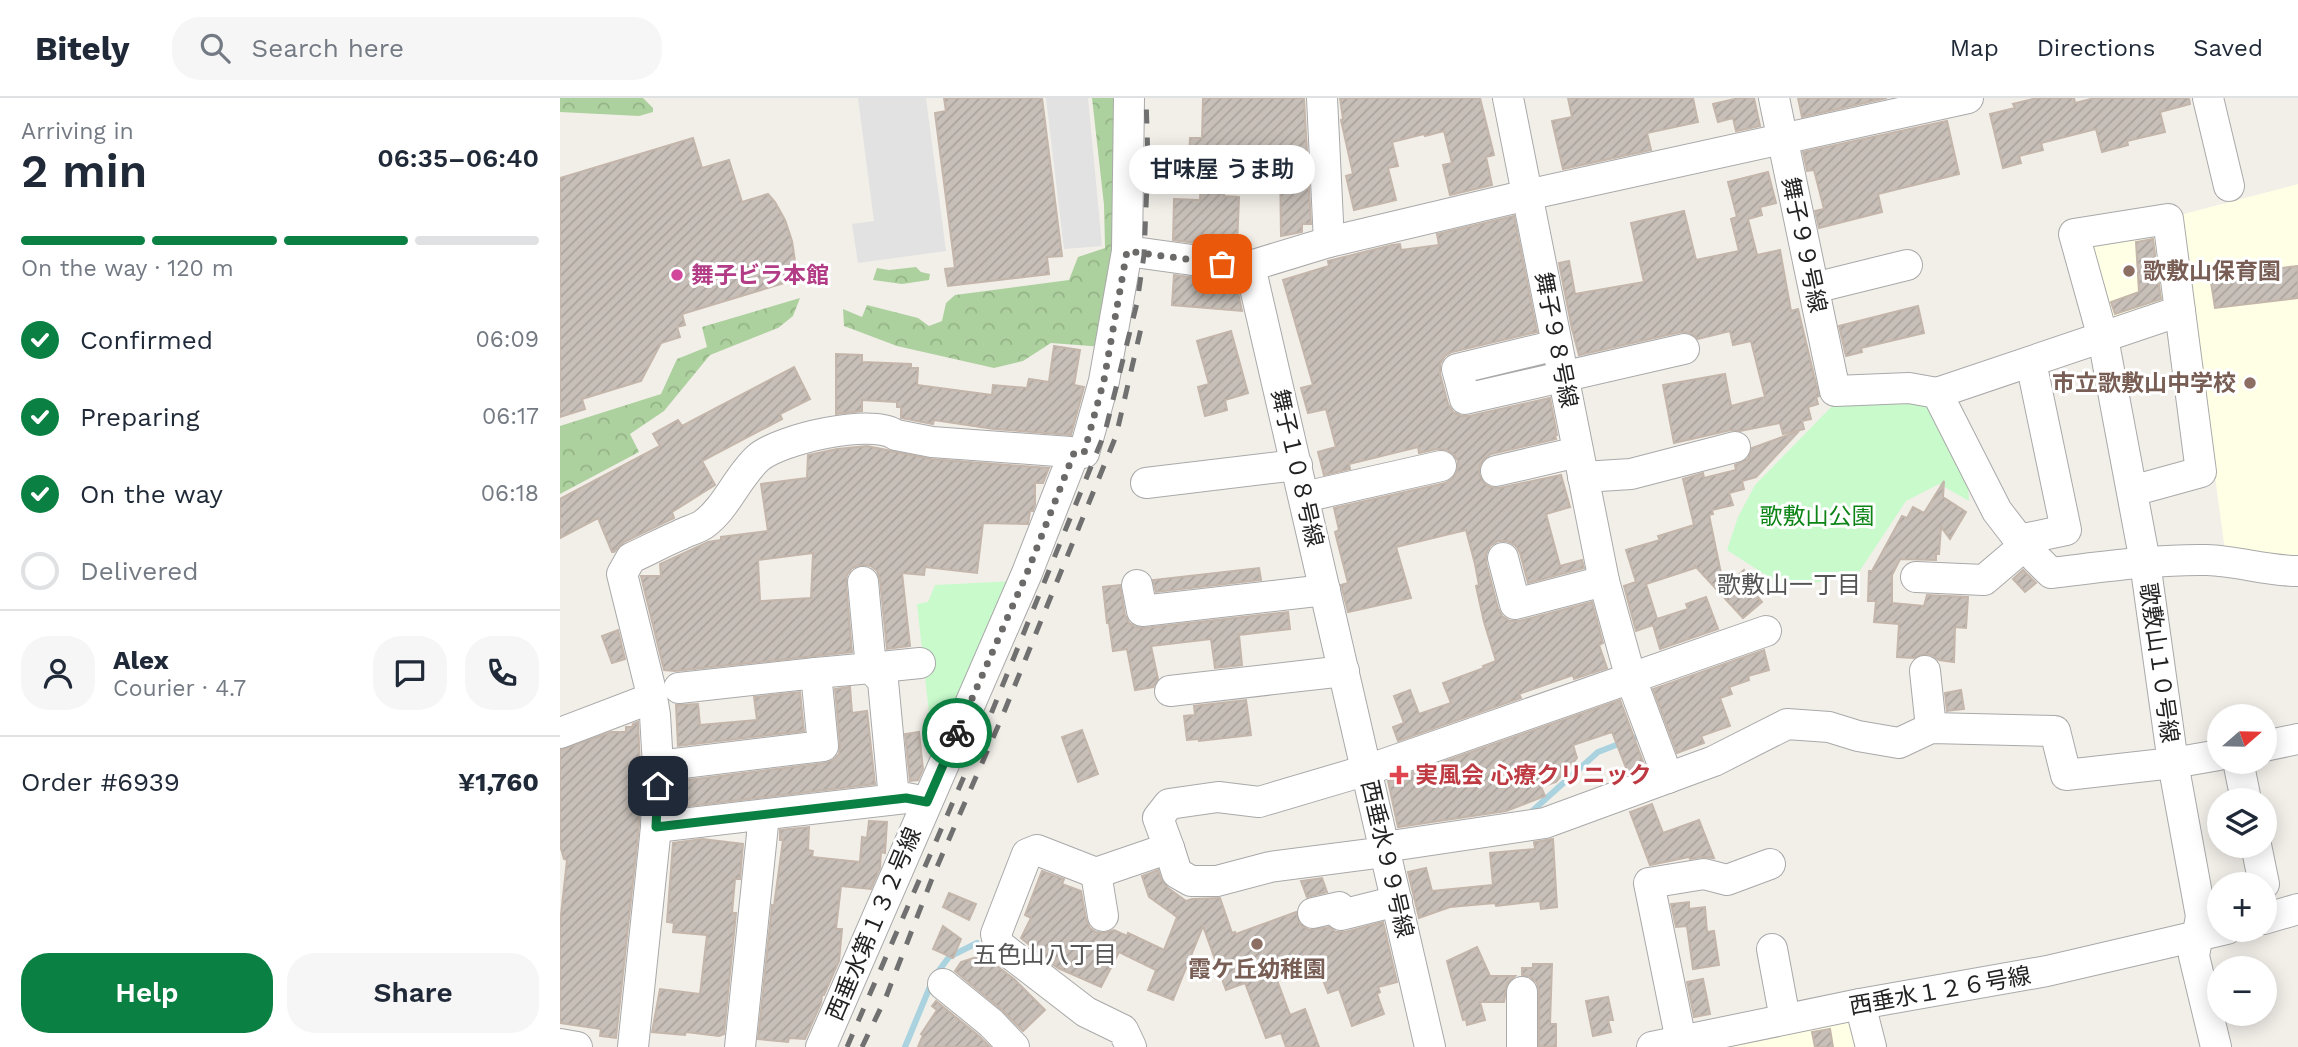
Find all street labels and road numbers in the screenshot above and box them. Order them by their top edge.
street label: 舞子９９号線 [1776,175,1832,315]
street label: 舞子９８号線 [1530,270,1582,410]
street label: 舞子１０８号線 [1266,387,1328,549]
street label: 歌敷山１０号線 [2134,581,2184,745]
street label: 西垂水９９号線 [1356,778,1418,940]
street label: 西垂水第１３２号線 [821,823,927,1025]
street label: 西垂水１２６号線 [1847,962,2033,1020]

